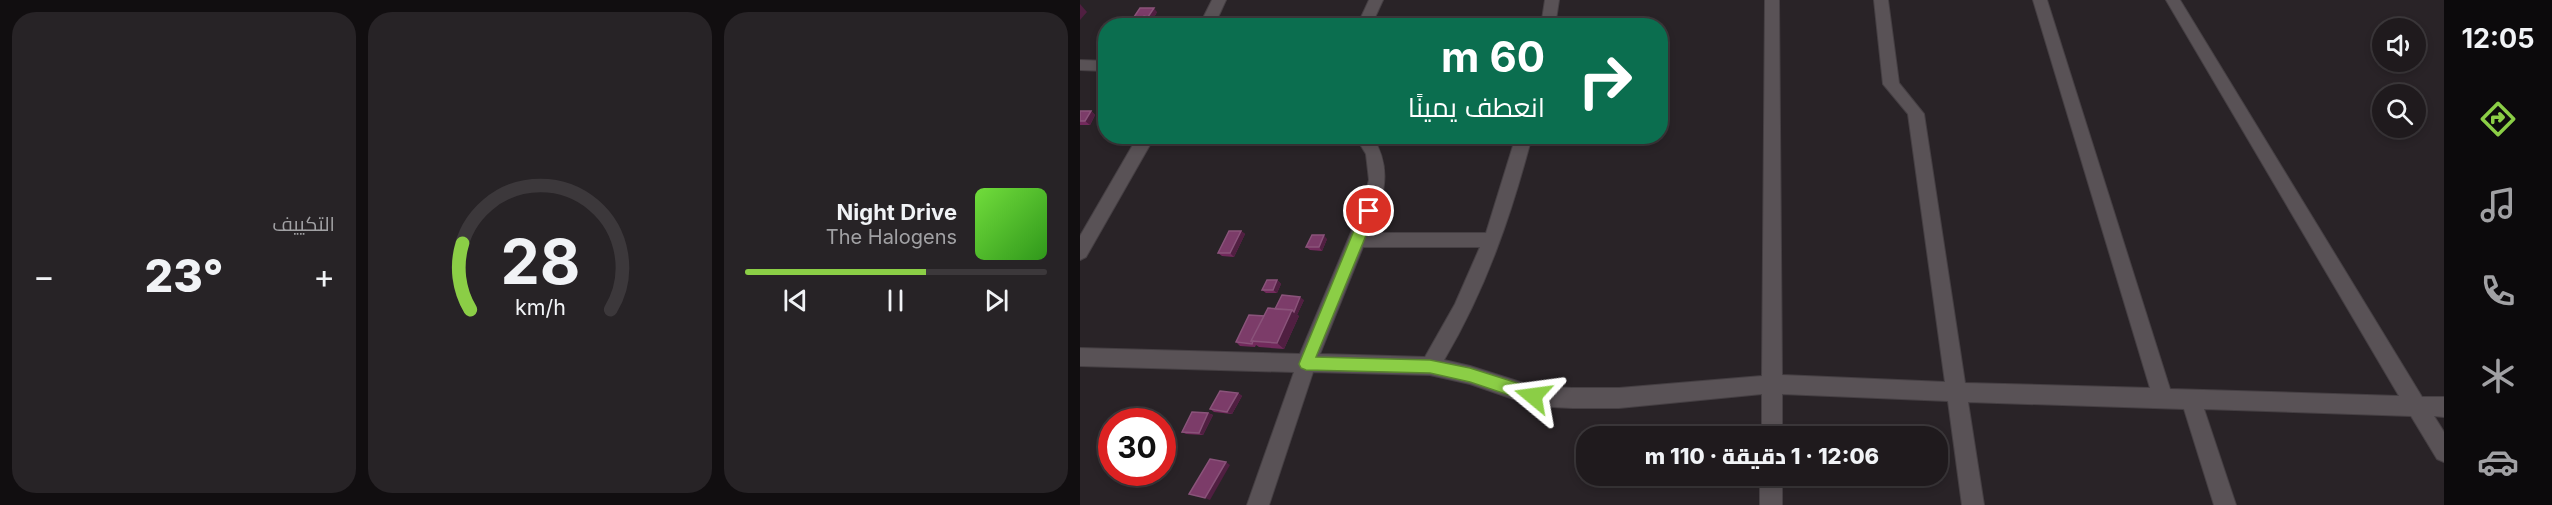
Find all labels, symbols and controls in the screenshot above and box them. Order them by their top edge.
map controls [2372,18,2426,138]
button: sound [2372,18,2426,72]
text: 12:05 [2461,22,2535,55]
text: 60 m [1441,31,1545,82]
icon: right [1566,42,1644,120]
button: search [2372,84,2426,138]
text: انعطف يمينًا [1408,91,1545,124]
icon: directions [2477,98,2519,140]
icon: music [2477,184,2519,226]
pin [1343,185,1394,236]
icon: arrive [1352,194,1385,227]
text: Night Drive [837,199,957,225]
text: التكييف [272,212,335,236]
text: 28 [500,224,580,299]
text: The Halogens [826,225,957,249]
text: 23° [145,248,223,303]
text: − [33,256,55,296]
text: + [313,256,335,296]
icon: phone [2477,270,2519,312]
icon: previous [779,284,812,317]
icon: pause [879,284,912,317]
icon: next [980,284,1013,317]
text: km/h [515,294,565,320]
icon: climate [2477,355,2519,397]
position arrow [1501,364,1565,428]
speed limit sign: 30 [1098,408,1176,486]
icon: car [2477,441,2519,483]
text: 12:06 · 1 دقيقة · 110 m [1645,443,1879,469]

